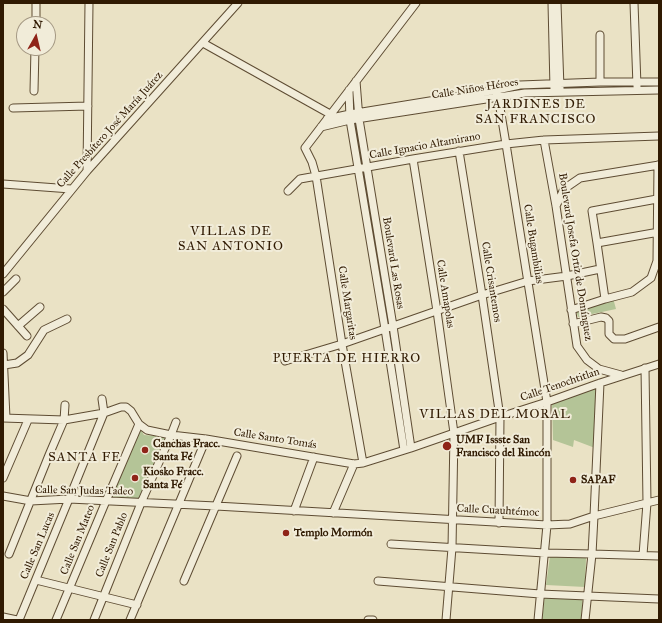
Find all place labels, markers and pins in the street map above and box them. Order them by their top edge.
place label: UMF Issste San Francisco del Rincón [456,433,550,459]
place label: Canchas Fracc. Santa Fé [153,437,220,463]
marker: UMF Issste San Francisco del Rincón [441,440,453,452]
marker: Canchas Fracc. Santa Fé [140,445,150,455]
place label: Kiosko Fracc. Santa Fé [143,465,204,491]
marker: Kiosko Fracc. Santa Fé [130,473,140,483]
place label: SAPAF [581,473,615,487]
marker: SAPAF [568,475,578,485]
place label: Templo Mormón [294,526,373,540]
marker: Templo Mormón [281,528,291,538]

